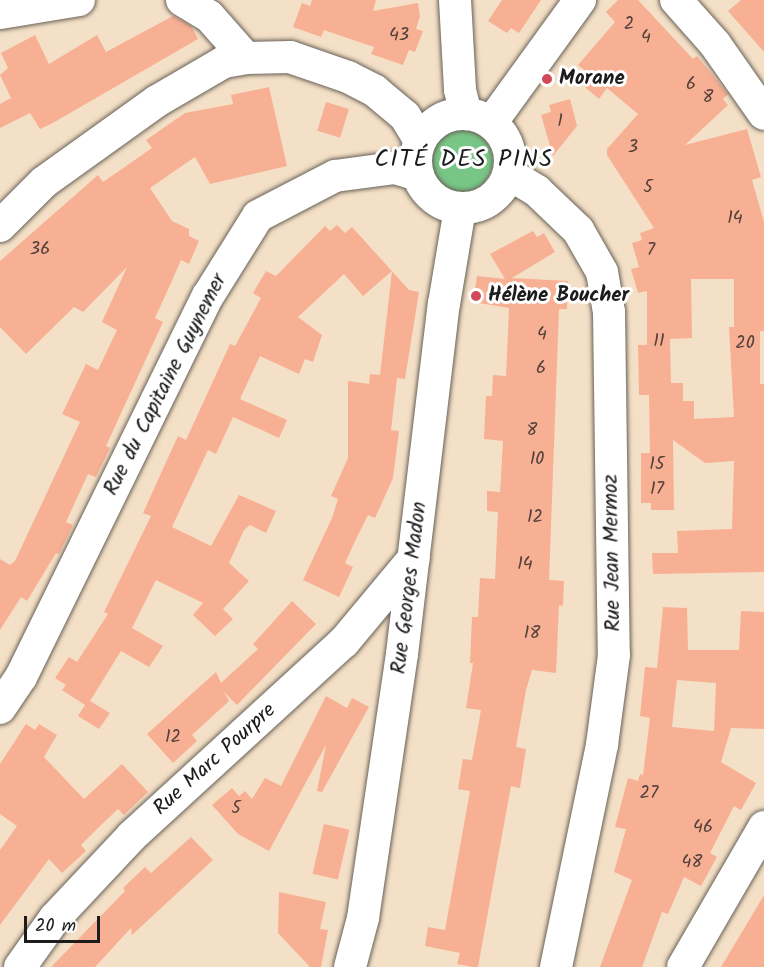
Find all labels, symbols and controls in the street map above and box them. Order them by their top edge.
house number: 2 [624,14,634,36]
house number: 43 [389,25,409,47]
house number: 4 [641,27,651,49]
place label: Morane [559,66,625,92]
marker: Morane [540,72,554,86]
house number: 6 [686,74,696,96]
house number: 8 [703,87,713,109]
house number: 1 [557,111,563,133]
house number: 3 [628,137,638,159]
district label: CITÉ DES PINS [374,146,554,174]
house number: 5 [643,177,653,199]
house number: 14 [727,208,743,230]
house number: 36 [30,239,50,261]
house number: 7 [647,240,655,262]
street label: Rue du Capitaine Guynemer [99,270,233,500]
place label: Hélène Boucher [488,283,629,309]
marker: Hélène Boucher [469,289,483,303]
house number: 4 [537,324,547,346]
house number: 11 [653,331,665,353]
house number: 20 [735,333,755,355]
house number: 6 [536,358,546,380]
house number: 8 [527,420,537,442]
house number: 10 [530,449,544,471]
house number: 15 [649,454,665,476]
street label: Rue Jean Mermoz [599,474,627,632]
house number: 17 [650,479,664,501]
street label: Rue Georges Madon [387,500,433,676]
house number: 12 [527,507,543,529]
house number: 14 [517,554,533,576]
house number: 18 [524,623,540,645]
street label: Rue Marc Pourpre [149,699,281,821]
house number: 12 [165,727,181,749]
house number: 27 [640,783,658,805]
house number: 5 [231,798,241,820]
house number: 46 [693,817,713,839]
house number: 48 [682,852,702,874]
scale bar [27,904,104,942]
text: 20 m [35,912,76,941]

